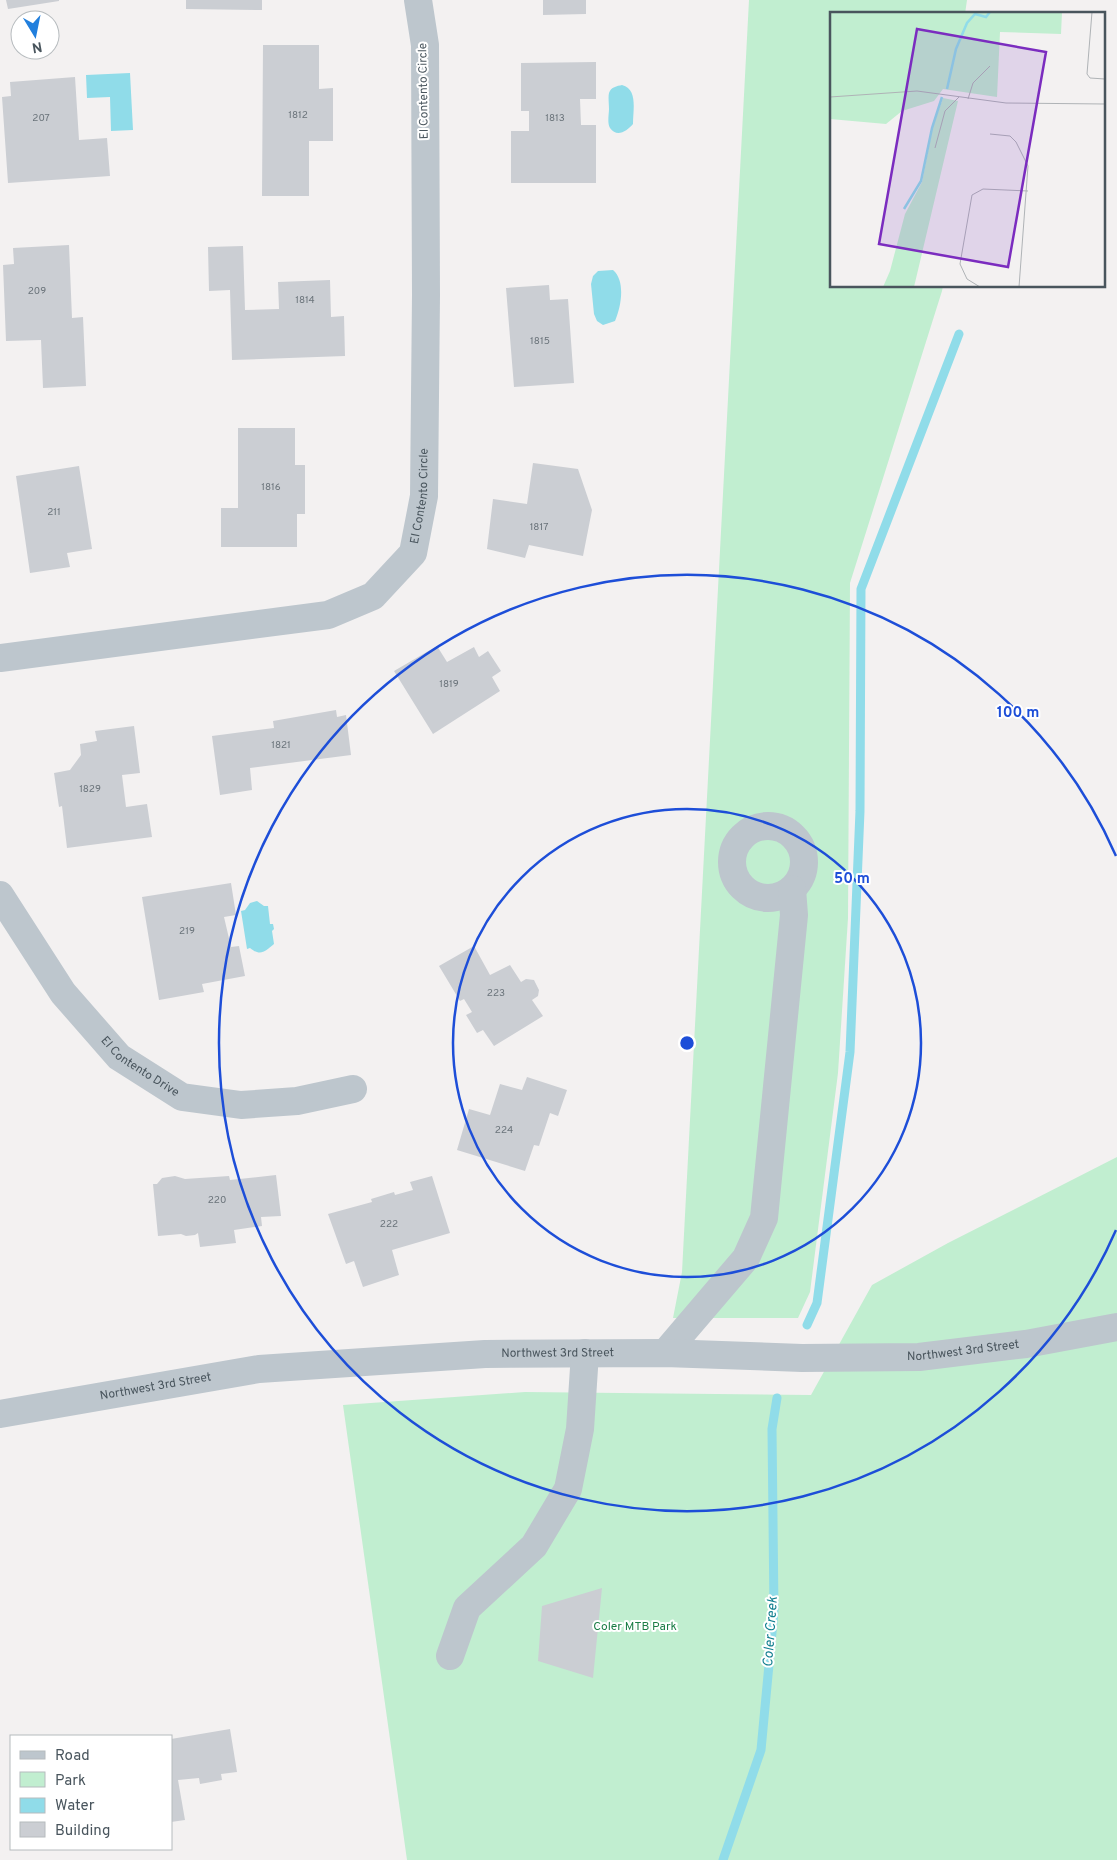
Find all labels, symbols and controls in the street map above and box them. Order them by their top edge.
north arrow [10,10,60,60]
inset map [830,12,1104,288]
text: N [31,37,43,56]
street label: El Contento Circle [415,43,433,139]
house number: 1812 [288,109,308,122]
house number: 207 [32,112,50,125]
house number: 1813 [545,112,565,125]
house number: 209 [28,285,46,298]
house number: 1814 [295,294,315,307]
house number: 1815 [530,335,550,348]
street label: El Contento Circle [407,448,432,545]
house number: 1816 [261,481,281,494]
house number: 211 [47,506,61,519]
house number: 1817 [530,521,548,534]
house number: 1819 [439,678,459,691]
text: 100 m [997,704,1039,723]
house number: 1821 [271,739,291,752]
house number: 1829 [79,783,101,796]
text: 50 m [834,870,870,889]
house number: 219 [179,925,195,938]
house number: 223 [487,987,505,1000]
street label: El Contento Drive [97,1033,182,1101]
centre of rings [678,1034,696,1052]
house number: 224 [495,1124,513,1137]
house number: 220 [208,1194,226,1207]
house number: 222 [380,1218,398,1231]
street label: Northwest 3rd Street [907,1337,1020,1365]
street label: Northwest 3rd Street [501,1345,614,1362]
street label: Northwest 3rd Street [99,1369,213,1405]
water label: Coler Creek [760,1595,782,1668]
park label: Coler MTB Park [593,1619,677,1635]
legend [10,1735,172,1850]
text: Road [55,1747,90,1766]
text: Park [55,1772,86,1791]
text: Water [55,1797,95,1816]
text: Building [55,1822,110,1841]

